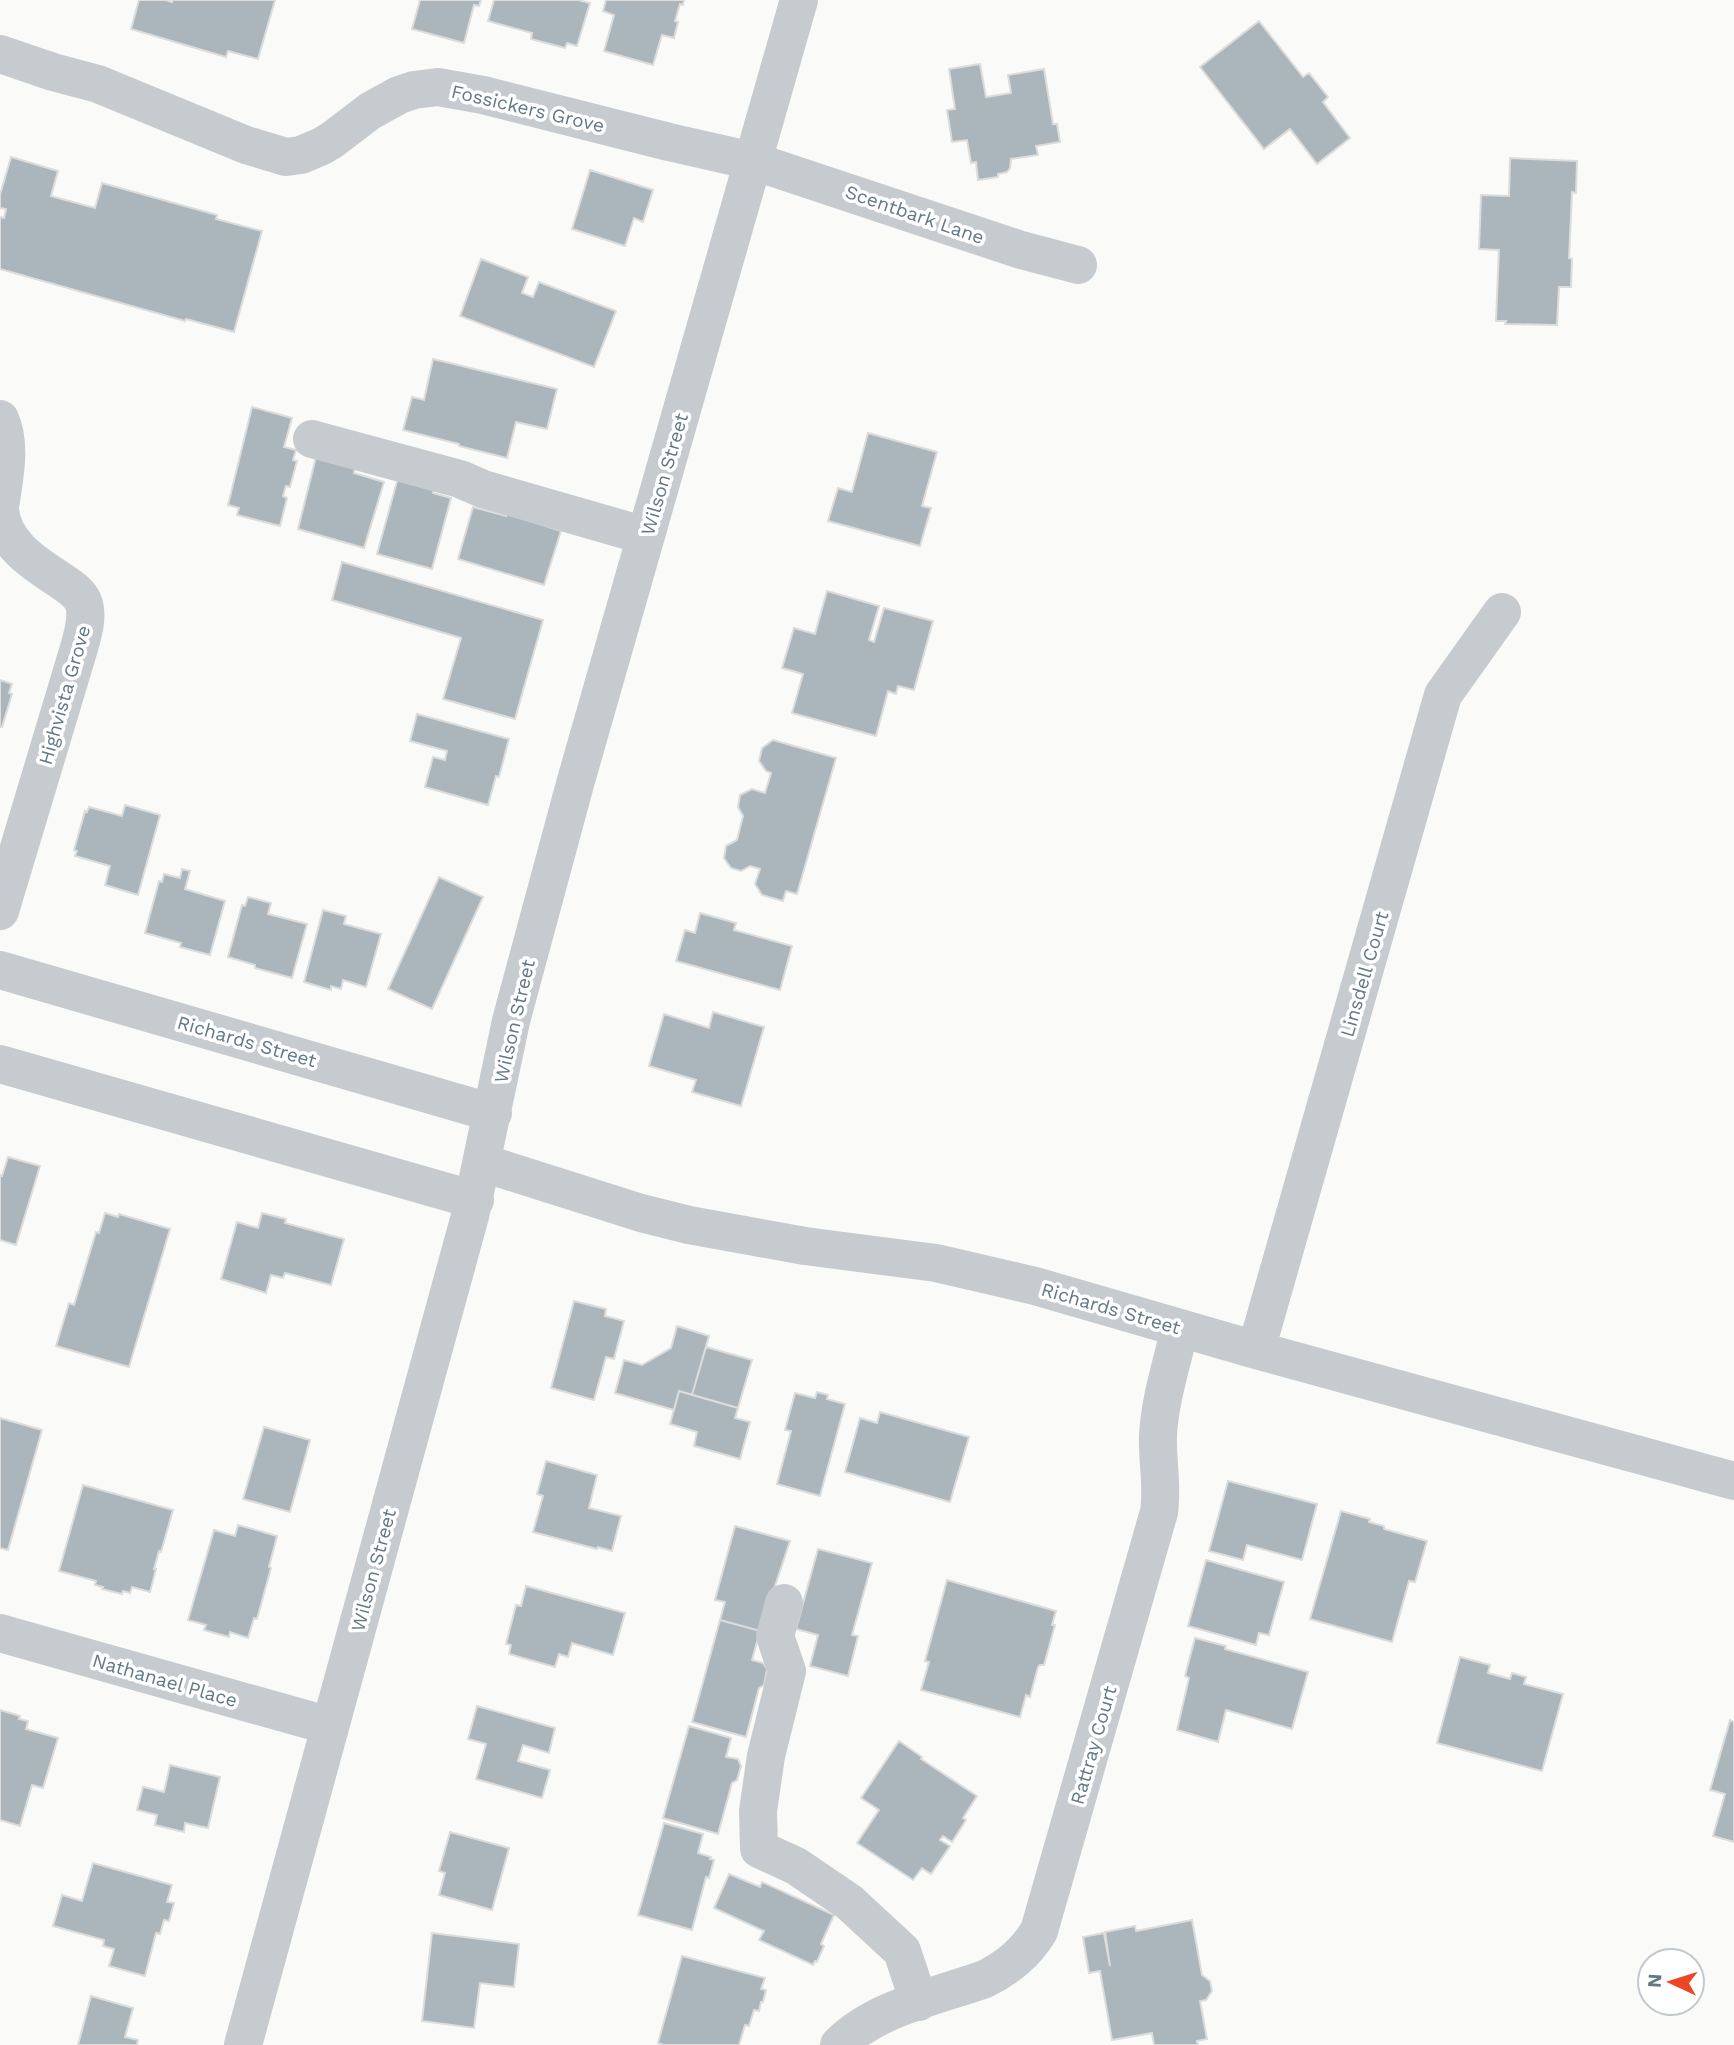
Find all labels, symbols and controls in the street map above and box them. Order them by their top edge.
street label: Fossickers Grove [449,80,607,137]
street label: Scentbark Lane [842,180,987,249]
street label: Wilson Street [636,410,693,538]
street label: Highvista Grove [34,623,95,767]
street label: Linsdell Court [1336,909,1393,1040]
street label: Wilson Street [489,957,540,1085]
street label: Richards Street [175,1011,319,1072]
street label: Richards Street [1039,1278,1183,1339]
street label: Wilson Street [346,1506,401,1634]
street label: Nathanael Place [90,1649,240,1712]
street label: Rattray Court [1066,1683,1121,1807]
north arrow [1636,1947,1706,2017]
text: N [1643,1973,1667,1989]

